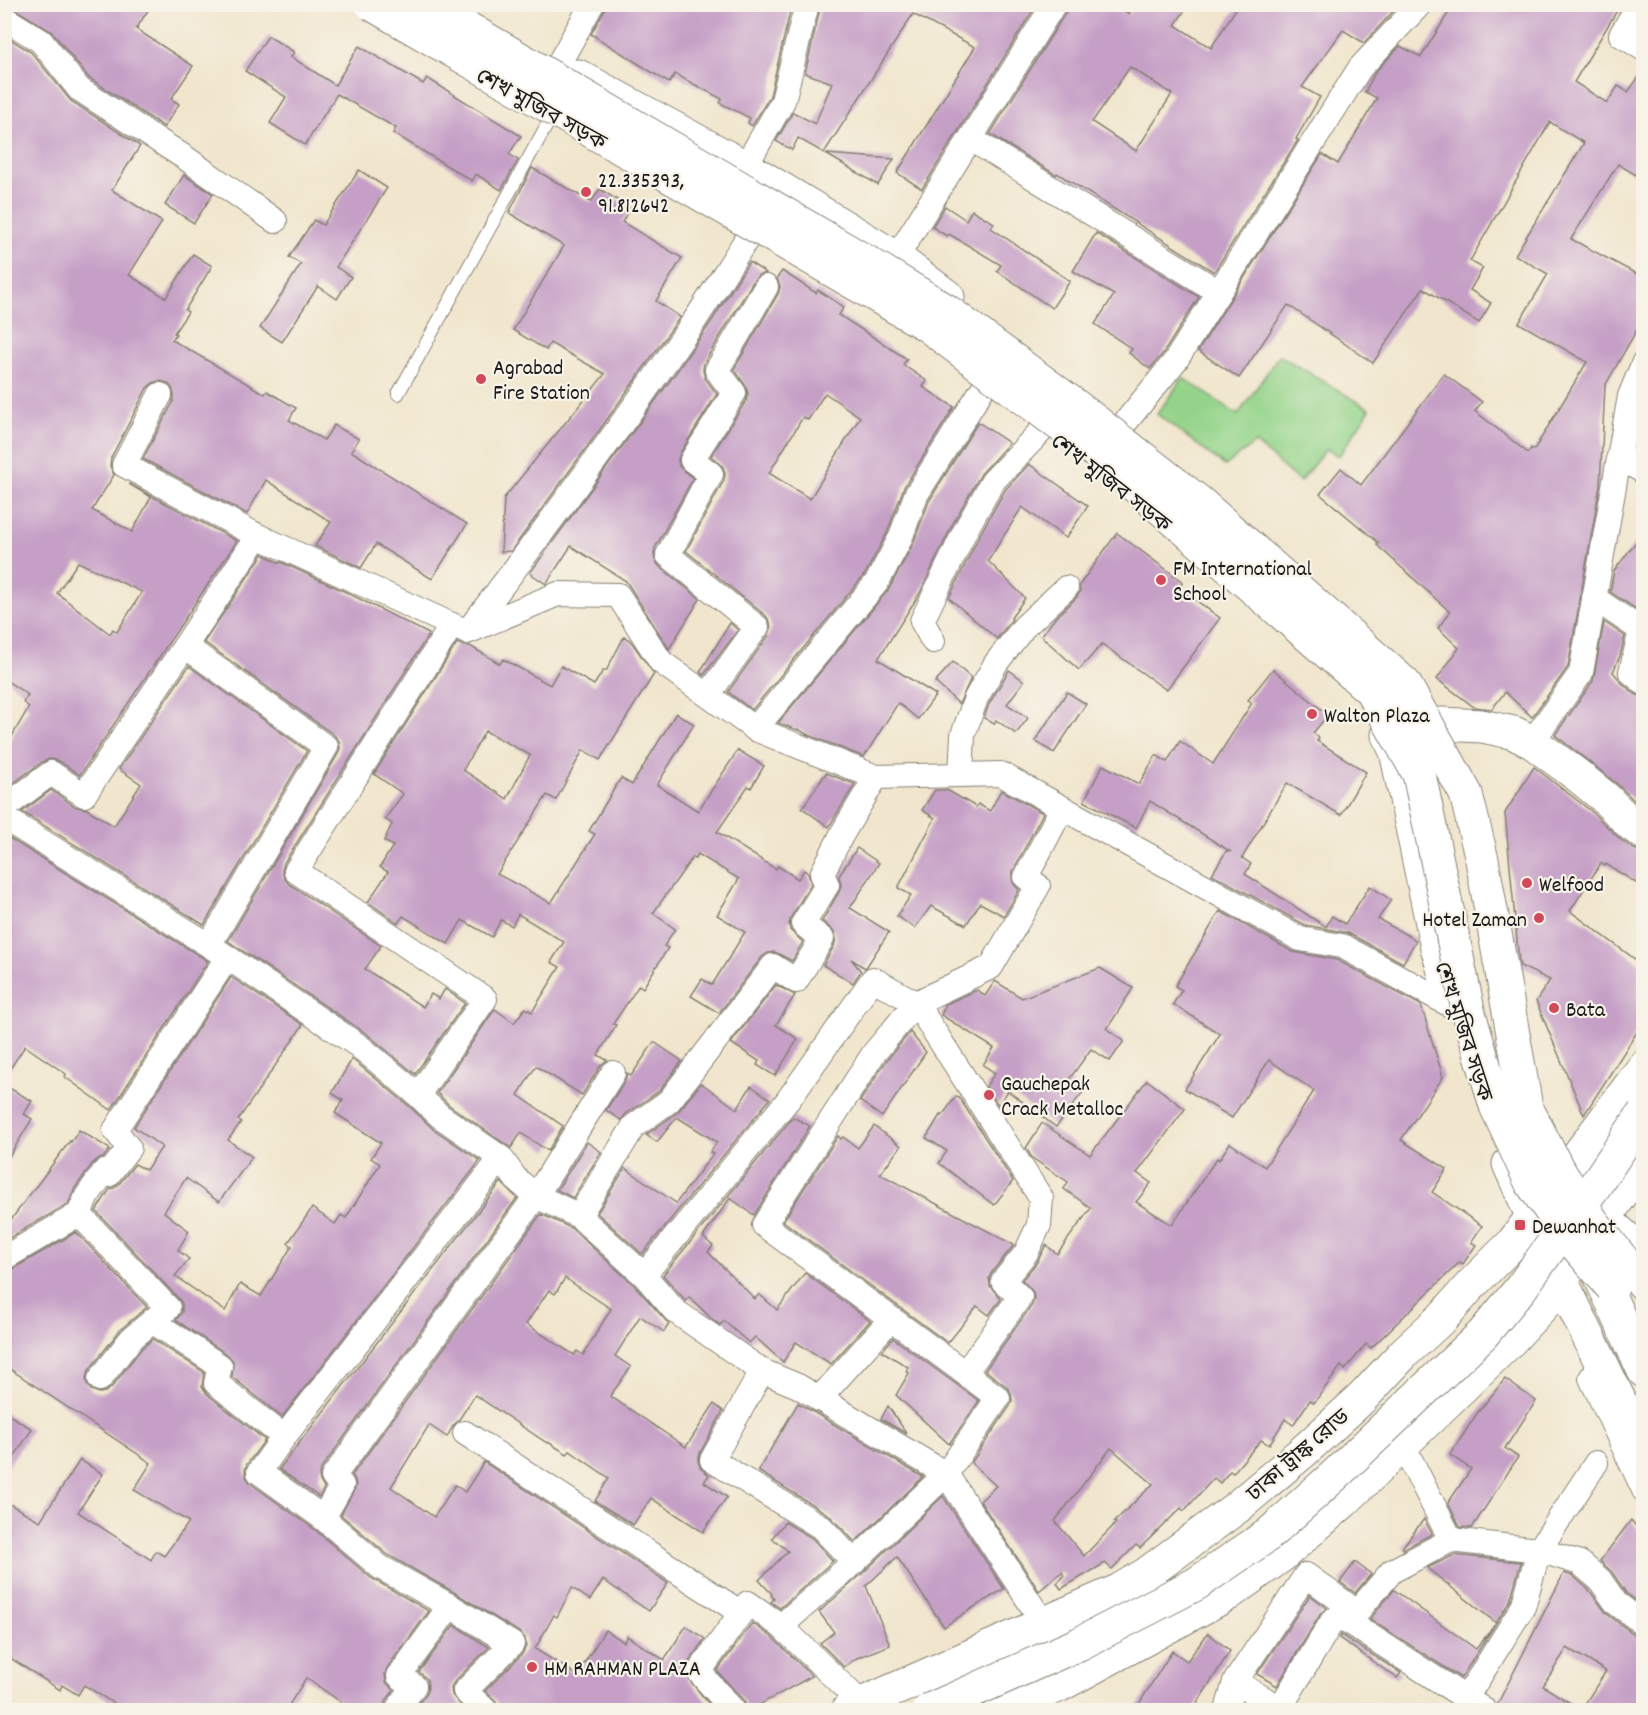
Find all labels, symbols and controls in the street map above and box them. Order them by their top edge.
street label: শেখ মুজিব সড়ক [469,62,612,160]
place label: 22.335393, 91.812642 [598,167,684,223]
marker: 22.335393, 91.812642 [579,185,593,199]
place label: Agrabad Fire Station [493,354,590,410]
marker: Agrabad Fire Station [474,372,488,386]
street label: শেখ মুজিব সড়ক [1043,428,1177,542]
place label: FM International School [1173,555,1312,611]
marker: FM International School [1154,573,1168,587]
place label: Walton Plaza [1324,702,1430,733]
marker: Walton Plaza [1305,707,1319,721]
place label: Welfood [1539,871,1604,902]
marker: Welfood [1520,876,1534,890]
place label: Hotel Zaman [1422,906,1527,937]
marker: Hotel Zaman [1532,911,1546,925]
street label: শেখ মুজিব সড়ক [1424,958,1499,1106]
place label: Bata [1566,996,1606,1027]
marker: Bata [1547,1001,1561,1015]
place label: Gauchepak Crack Metalloc [1001,1070,1124,1126]
marker: Gauchepak Crack Metalloc [982,1088,996,1102]
place label: Dewanhat [1532,1213,1616,1244]
marker: Dewanhat [1513,1218,1527,1232]
street label: ঢাকা ট্রাঙ্ক রোড [1240,1403,1358,1511]
place label: HM RAHMAN PLAZA [544,1655,701,1686]
marker: HM RAHMAN PLAZA [525,1660,539,1674]

